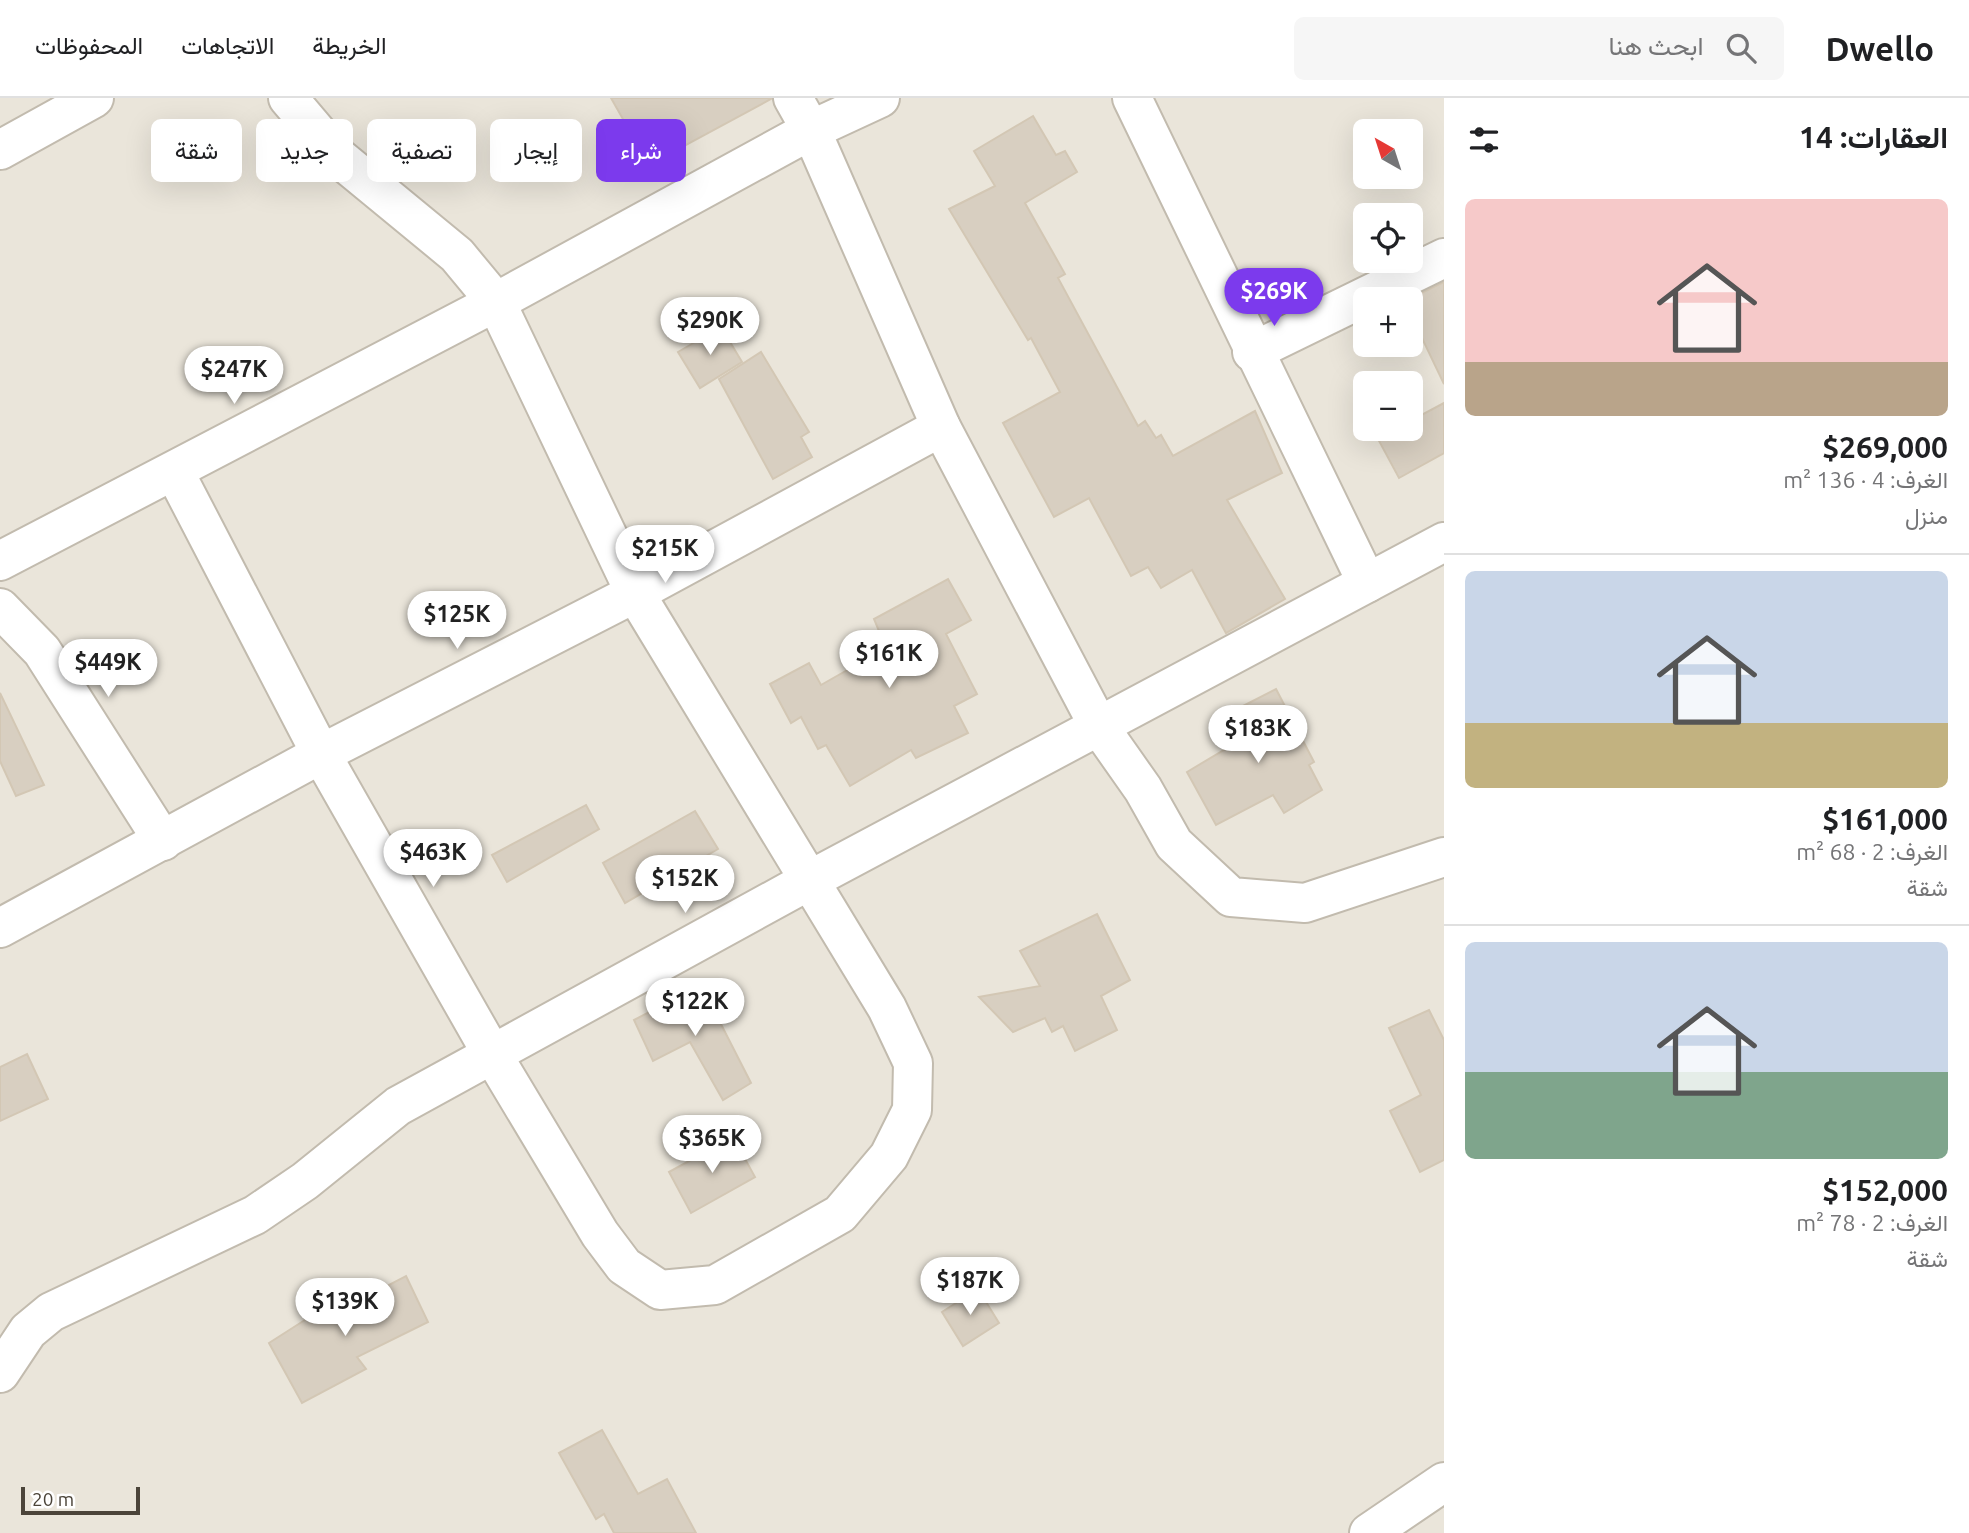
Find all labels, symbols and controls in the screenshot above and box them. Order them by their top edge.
search box [1294,17,1784,80]
icon: search [1722,29,1760,67]
text: Dwello [1826,30,1934,67]
text: ابحث هنا [1608,31,1704,60]
text: المحفوظات [35,32,143,59]
text: الاتجاهات [181,32,274,59]
text: الخريطة [312,32,387,59]
chip: شقة [151,119,242,182]
chip: جديد [256,119,353,182]
chip: تصفية [367,119,476,182]
chip: إيجار [490,119,582,182]
chip: شراء [596,119,686,182]
north arrow [1353,119,1423,189]
map controls [1353,119,1423,441]
text: العقارات: 14 [1799,120,1948,154]
icon: filters [1465,121,1503,159]
button: locate [1353,203,1423,273]
icon: home [1644,245,1770,371]
pin: $269K [1225,268,1323,328]
text: $269K [1240,278,1308,303]
button: + [1353,287,1423,357]
pin: $290K [661,298,759,357]
text: $290K [676,307,744,332]
pin: $247K [185,346,283,406]
text: $247K [200,356,268,381]
button: − [1353,371,1423,441]
text: $269,000 [1822,430,1948,464]
text: الغرف: 4 · 136 m² [1783,467,1948,492]
text: منزل [1905,503,1948,528]
pin: $215K [616,526,714,585]
text: $215K [631,535,699,560]
pin: $125K [408,592,506,651]
text: $125K [423,601,491,626]
icon: home [1644,617,1770,743]
pin: $161K [840,630,938,690]
pin: $449K [59,640,157,699]
text: $161K [855,640,923,665]
text: $449K [74,649,142,674]
pin: $183K [1209,706,1307,765]
text: $183K [1224,715,1292,740]
text: $161,000 [1822,802,1948,836]
pin: $463K [384,830,482,889]
text: $463K [399,839,467,864]
text: الغرف: 2 · 68 m² [1796,839,1948,864]
pin: $152K [636,856,734,915]
text: $152K [651,865,719,890]
text: شقة [1906,875,1948,900]
pin: $122K [646,978,744,1038]
text: $122K [661,988,729,1013]
icon: home [1644,988,1770,1114]
pin: $365K [663,1116,761,1175]
text: $365K [678,1125,746,1150]
text: $152,000 [1822,1173,1948,1207]
text: الغرف: 2 · 78 m² [1796,1210,1948,1235]
text: شقة [1906,1246,1948,1271]
pin: $187K [921,1258,1019,1317]
text: $187K [936,1267,1004,1292]
pin: $139K [296,1278,394,1338]
text: $139K [311,1288,379,1313]
scale bar [21,1484,140,1516]
text: 20 m [32,1488,74,1510]

